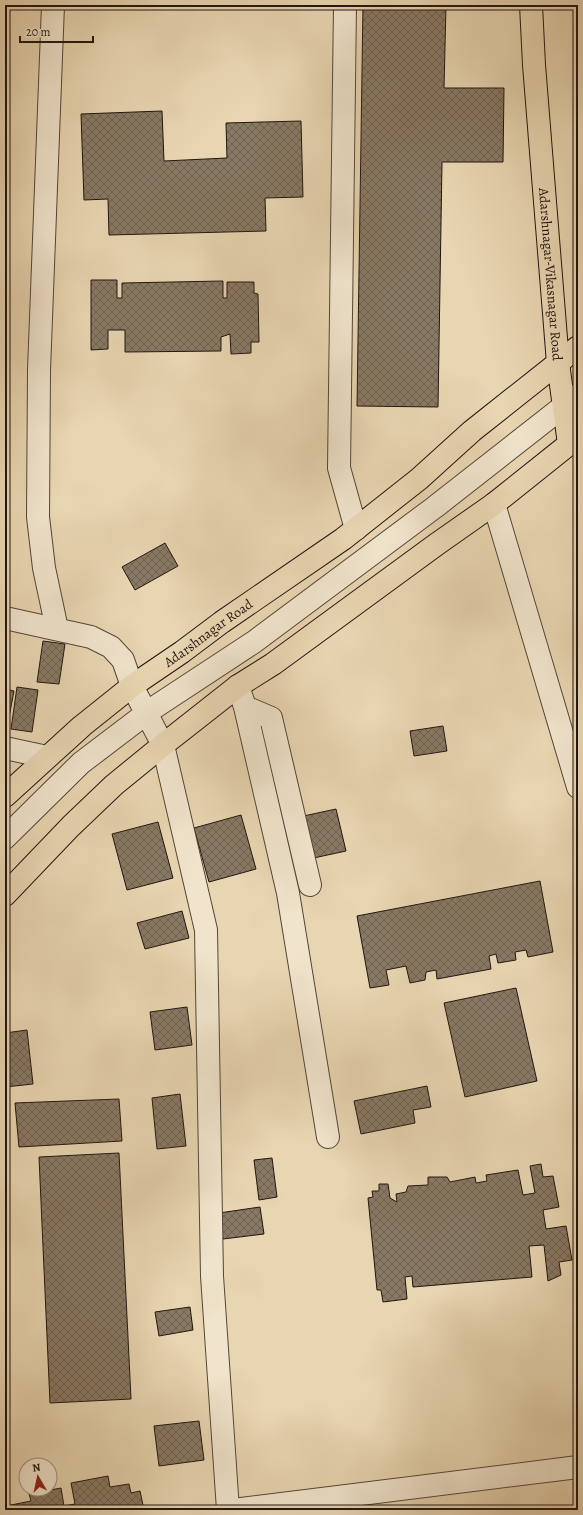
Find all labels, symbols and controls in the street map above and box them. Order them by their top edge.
scale bar [20,18,93,44]
text: 20 m [26,24,50,40]
street label: Adarshnagar-Vikasnagar Road [534,186,567,362]
street label: Adarshnagar Road [159,594,257,672]
north arrow [18,1457,58,1497]
text: N [31,1460,42,1476]

